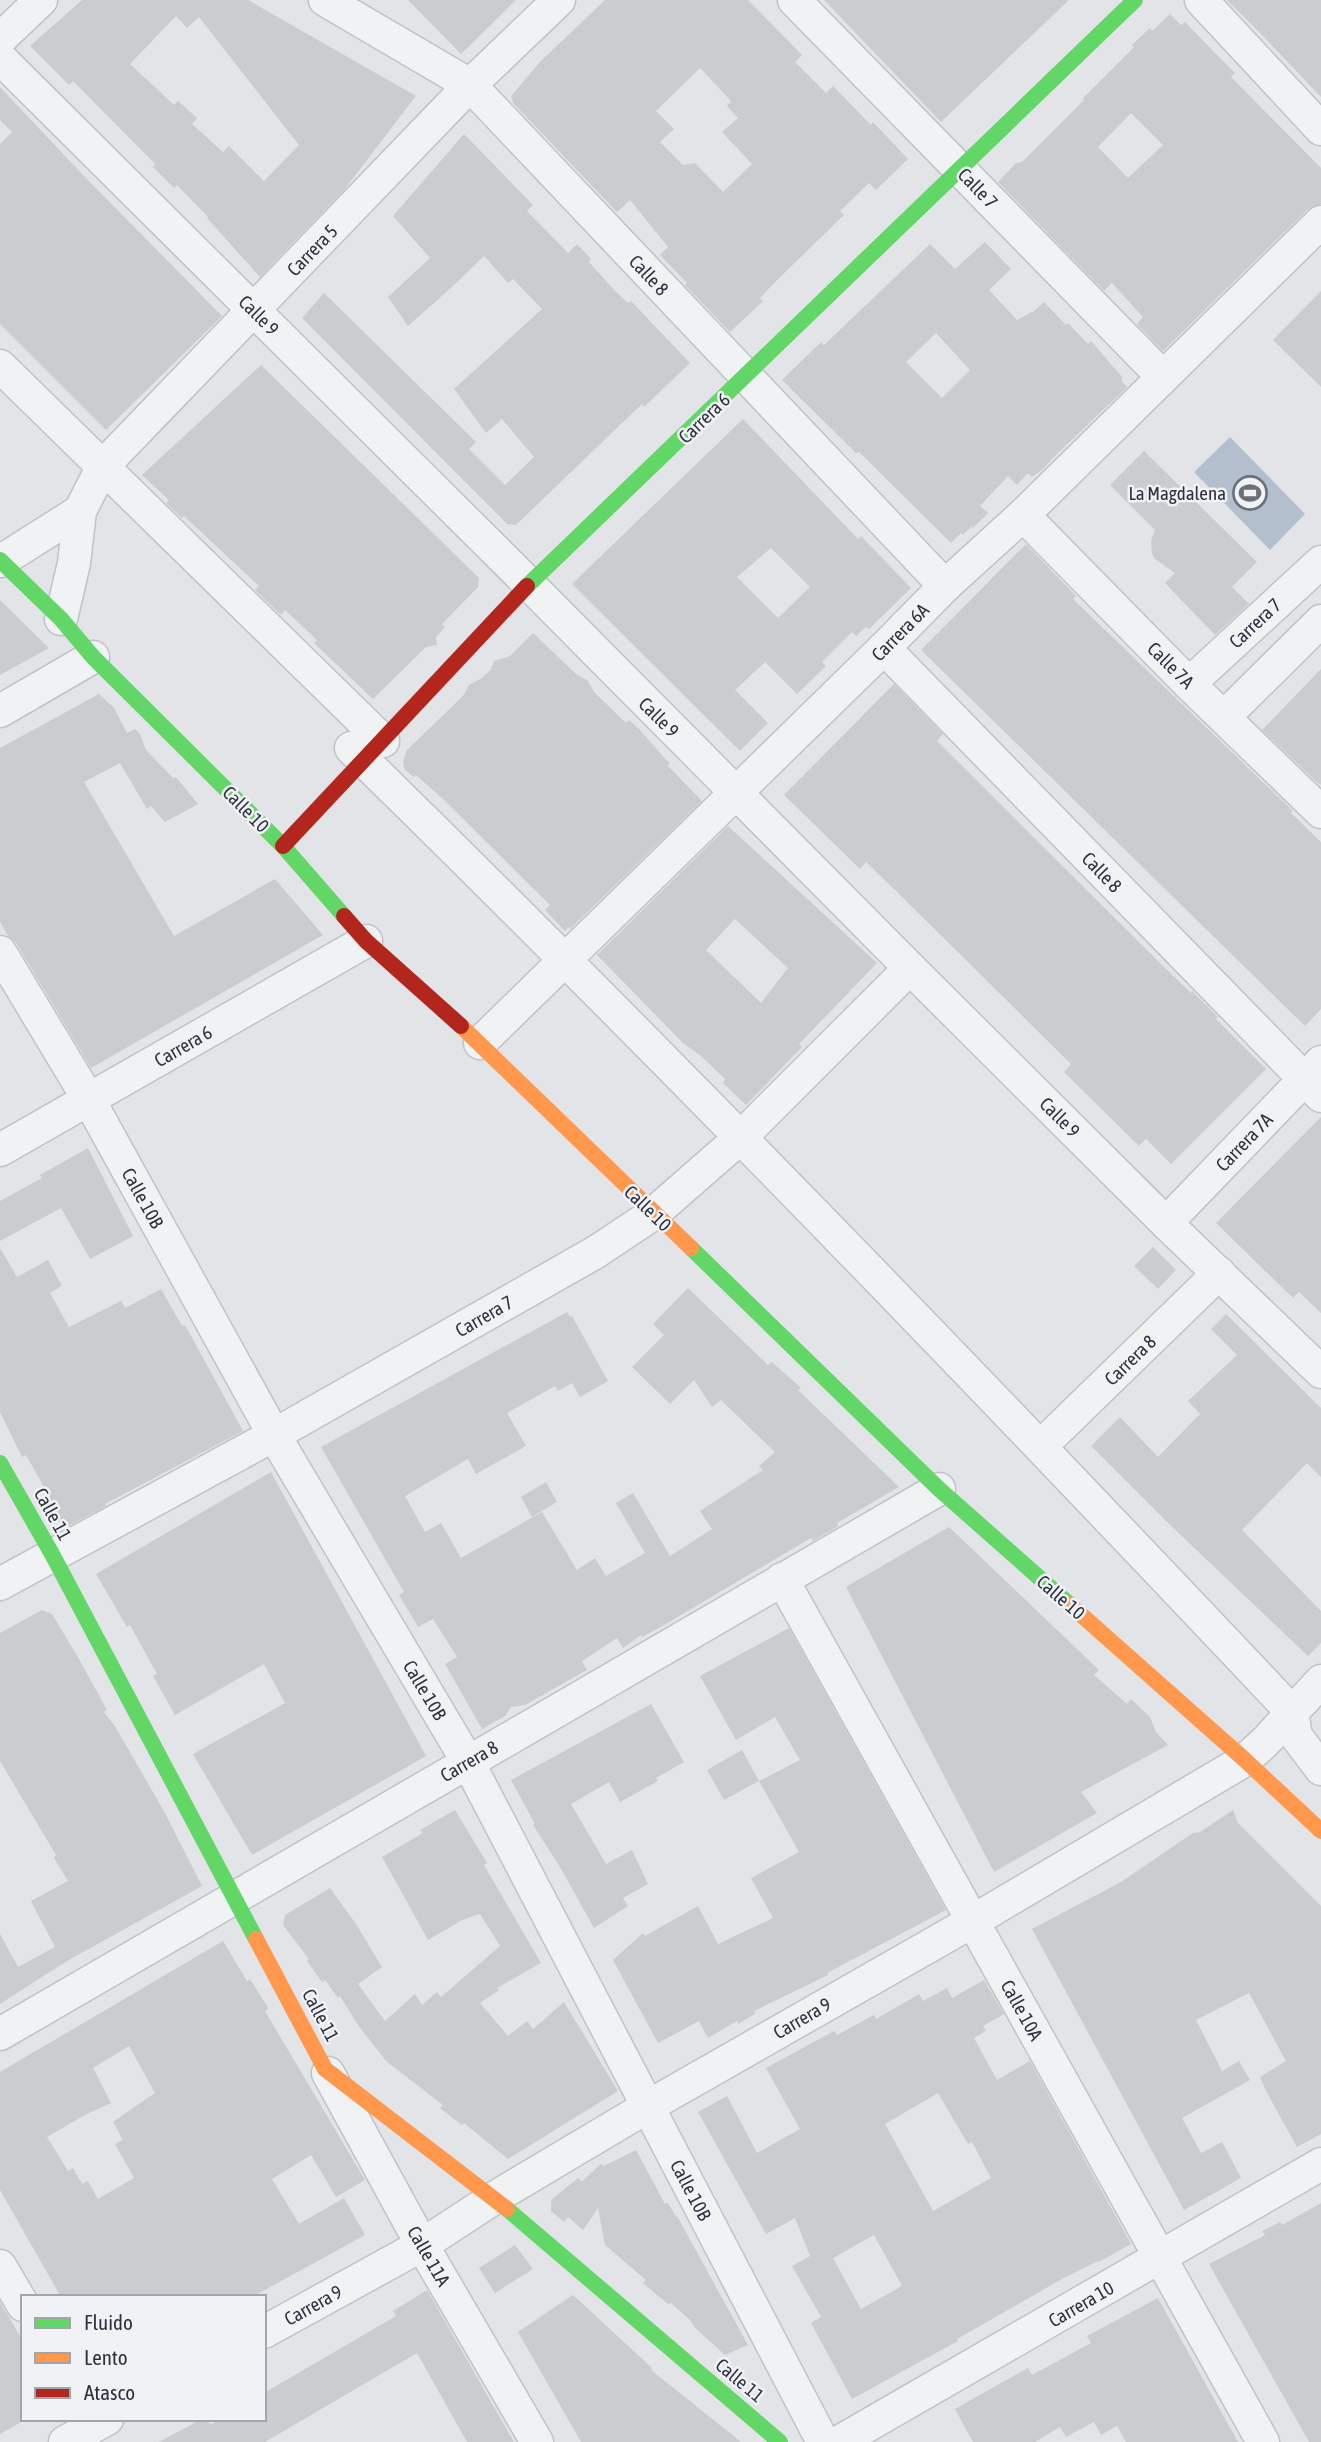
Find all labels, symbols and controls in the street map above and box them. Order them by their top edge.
street label: Calle 7 [954,163,1002,213]
street label: Carrera 5 [282,220,342,280]
street label: Calle 8 [625,250,673,300]
street label: Calle 9 [234,290,284,340]
street label: Carrera 6 [674,388,734,448]
sports icon: La Magdalena [1231,474,1269,512]
place label: La Magdalena [1128,482,1226,504]
street label: Carrera 7 [1225,594,1285,652]
street label: Carrera 6A [867,598,934,665]
street label: Calle 7A [1143,637,1199,693]
street label: Calle 9 [634,692,684,742]
street label: Calle 10 [218,781,274,837]
street label: Calle 8 [1078,847,1126,897]
street label: Carrera 6 [150,1021,216,1071]
street label: Calle 9 [1035,1092,1085,1142]
street label: Carrera 7A [1211,1108,1277,1176]
street label: Calle 10B [118,1164,168,1232]
street label: Calle 10 [620,1181,676,1236]
street label: Carrera 7 [451,1291,517,1341]
street label: Carrera 8 [1100,1330,1160,1390]
street label: Calle 11 [30,1484,76,1544]
street label: Calle 10 [1033,1570,1090,1624]
street label: Calle 10B [399,1656,451,1724]
street label: Carrera 8 [436,1736,502,1786]
street label: Calle 10A [996,1976,1048,2045]
street label: Calle 11 [298,1985,344,2045]
street label: Carrera 9 [769,1993,835,2043]
street label: Calle 10B [666,2156,716,2224]
street label: Calle 11A [403,2222,455,2291]
street label: Carrera 10 [1044,2277,1118,2331]
street label: Carrera 9 [280,2280,346,2330]
legend [21,2295,266,2421]
text: Fluido [84,2310,133,2334]
text: Lento [84,2345,128,2369]
street label: Calle 11 [711,2353,769,2407]
text: Atasco [84,2380,135,2404]

